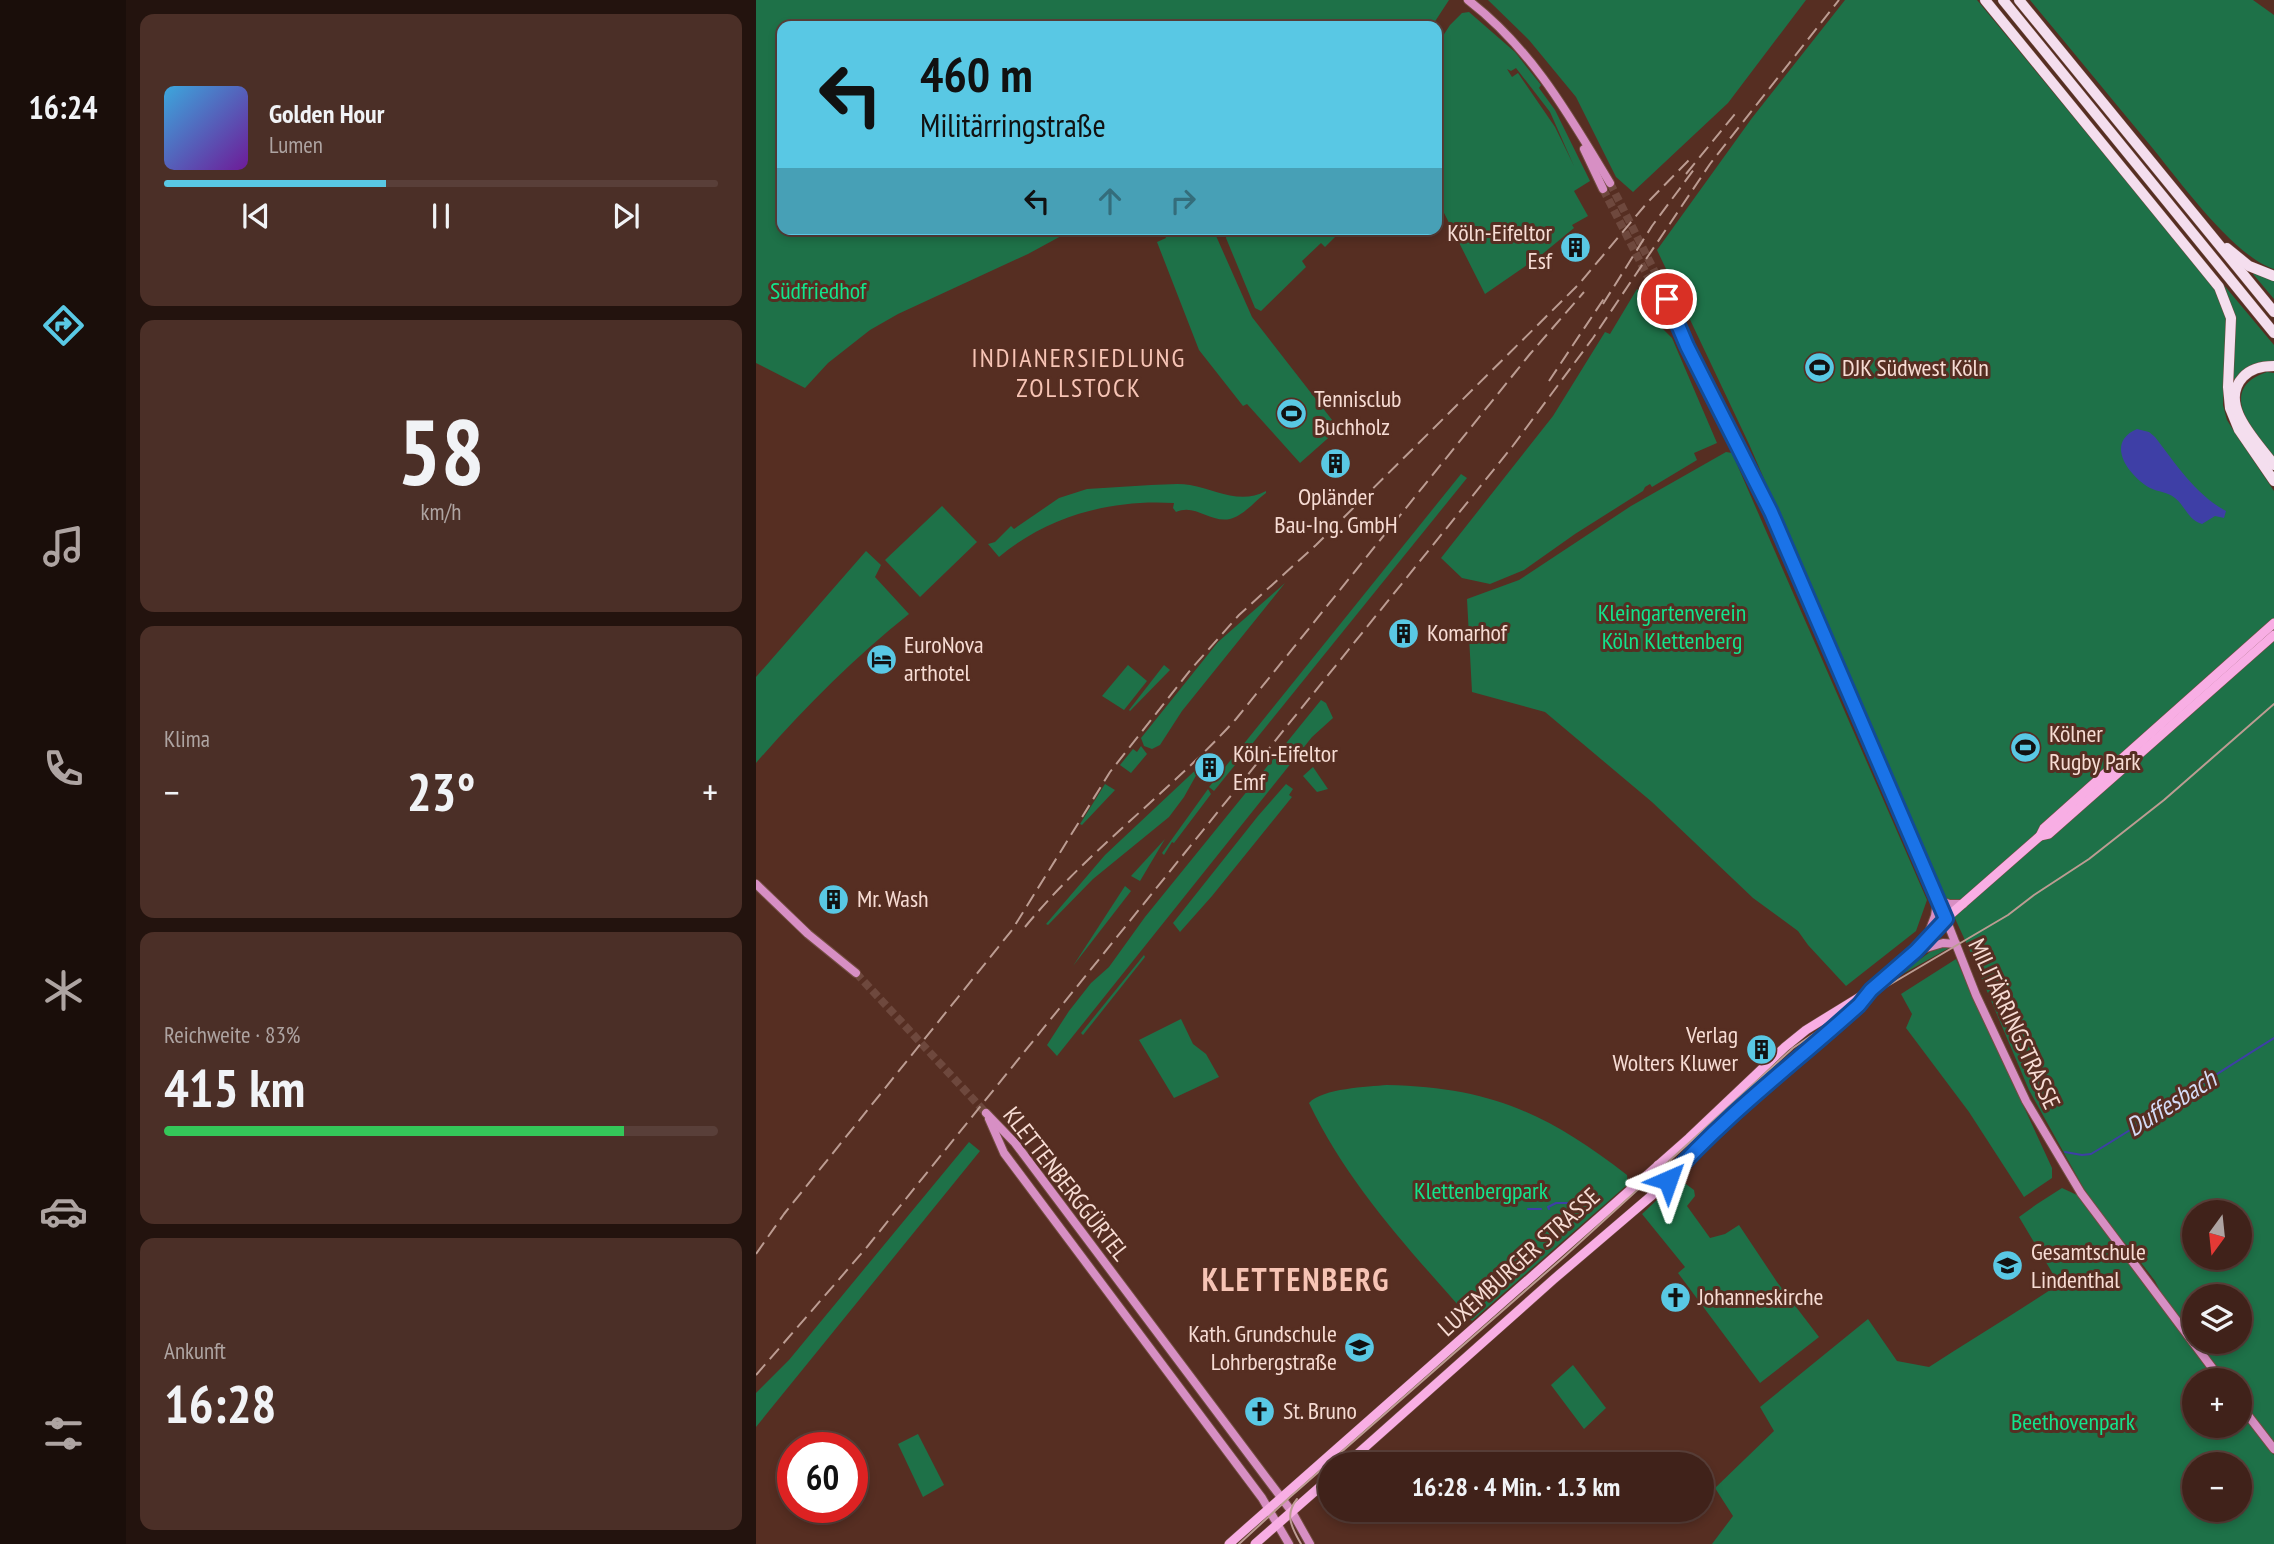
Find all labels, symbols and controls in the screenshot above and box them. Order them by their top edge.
text: 460 m [920,42,1033,106]
icon: left [805,49,896,140]
text: 16:24 [28,86,98,128]
text: Golden Hour [269,97,384,130]
text: Militärringstraße [920,104,1106,146]
text: Lumen [269,130,323,159]
icon: left [1018,182,1056,220]
icon: ahead [1091,182,1129,220]
icon: right [1164,182,1202,220]
icon: previous [237,197,275,235]
icon: pause [422,197,460,235]
icon: next [607,197,645,235]
place label: Köln-Eifeltor Esf [1447,217,1553,276]
building icon: Köln-Eifeltor Esf [1558,230,1592,264]
pin [1637,269,1697,329]
park label: Südfriedhof [770,275,867,306]
icon: arrive [1648,280,1686,318]
icon: directions [39,301,88,350]
district label: INDIANERSIEDLUNG ZOLLSTOCK [972,341,1186,404]
sports icon: DJK Südwest Köln [1802,351,1836,385]
place label: DJK Südwest Köln [1842,352,1989,383]
place label: Tennisclub Buchholz [1314,383,1402,442]
text: 58 [398,392,485,510]
sports icon: Tennisclub Buchholz [1274,396,1308,430]
building icon: Opländer Bau-Ing. GmbH [1319,446,1353,480]
place label: Opländer Bau-Ing. GmbH [1274,481,1398,540]
text: km/h [421,497,461,526]
icon: music [39,522,88,571]
park label: Kleingartenverein Köln Klettenberg [1598,597,1746,656]
building icon: Komarhof [1387,616,1421,650]
place label: Komarhof [1427,617,1508,648]
place label: EuroNova arthotel [904,629,984,688]
hotel icon: EuroNova arthotel [864,642,898,676]
place label: Kölner Rugby Park [2049,718,2141,777]
text: Klima [164,724,210,753]
sports icon: Kölner Rugby Park [2009,731,2043,765]
place label: Köln-Eifeltor Emf [1233,738,1338,797]
icon: phone [39,744,88,793]
building icon: Köln-Eifeltor Emf [1193,751,1227,785]
text: 23° [407,758,475,825]
text: − [164,767,180,816]
text: + [702,767,718,816]
building icon: Mr. Wash [817,882,851,916]
place label: Mr. Wash [857,883,929,914]
street label: MILITÄRRINGSTRASSE [1961,934,2068,1114]
icon: climate [39,966,88,1015]
place label: Verlag Wolters Kluwer [1612,1019,1738,1078]
text: Reichweite · 83% [164,1020,300,1049]
building icon: Verlag Wolters Kluwer [1744,1032,1778,1066]
text: 415 km [164,1054,305,1121]
water label: Duffesbach [2120,1061,2223,1143]
street label: KLETTENBERGGÜRTEL [997,1100,1136,1267]
position arrow [1631,1143,1705,1217]
park label: Klettenbergpark [1414,1175,1549,1206]
street label: LUXEMBURGER STRASSE [1431,1181,1606,1343]
icon: car [39,1187,88,1236]
north arrow [2182,1200,2252,1270]
map controls [2182,1200,2252,1522]
place label: Gesamtschule Lindenthal [2031,1236,2146,1295]
school or university icon: Gesamtschule Lindenthal [1991,1249,2025,1283]
district label: KLETTENBERG [1202,1258,1390,1300]
church icon: Johanneskirche [1658,1280,1692,1314]
place label: Johanneskirche [1697,1281,1824,1312]
button: layers [2182,1284,2252,1354]
place label: Kath. Grundschule Lohrbergstraße [1188,1318,1337,1377]
school or university icon: Kath. Grundschule Lohrbergstraße [1343,1331,1377,1365]
text: Ankunft [164,1336,226,1365]
button: + [2182,1368,2252,1438]
text: 16:28 [164,1370,276,1437]
church icon: St. Bruno [1243,1394,1277,1428]
place label: St. Bruno [1283,1395,1357,1426]
park label: Beethovenpark [2011,1406,2136,1437]
icon: filters [39,1409,88,1458]
speed limit sign: 60 [777,1432,868,1523]
button: − [2182,1452,2252,1522]
text: 16:28 · 4 Min. · 1.3 km [1412,1470,1620,1503]

